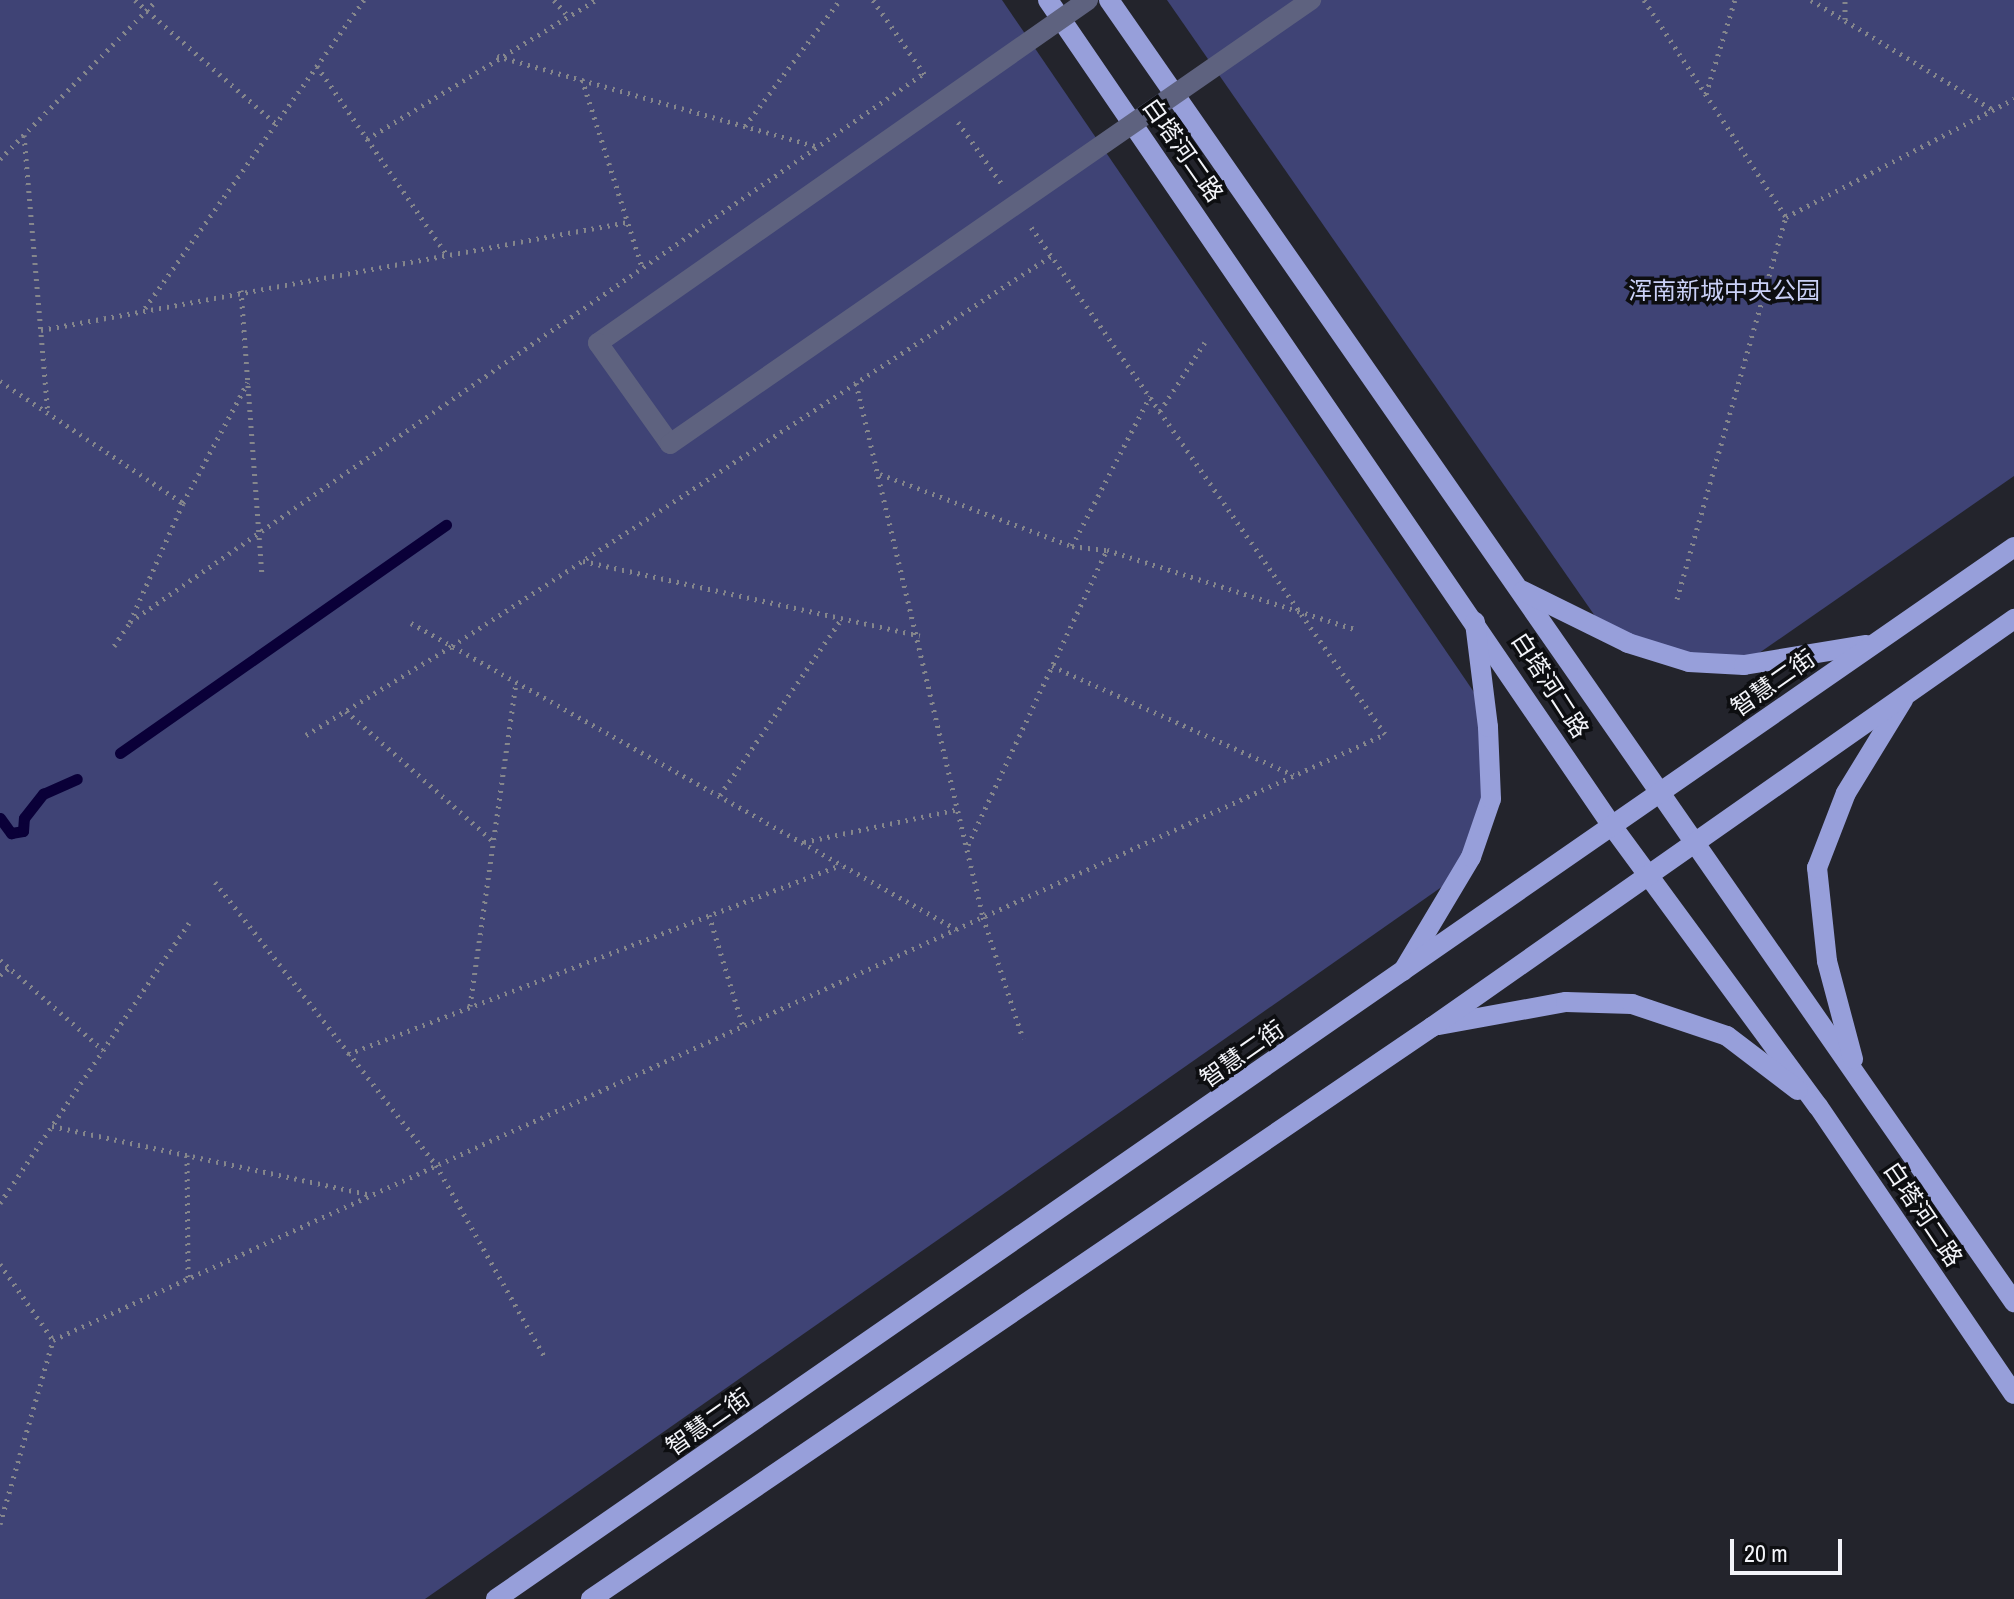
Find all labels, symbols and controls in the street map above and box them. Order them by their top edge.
street label: 白塔河二路 [1137,93,1229,207]
park label: 浑南新城中央公园 [1628,277,1820,305]
street label: 白塔河二路 [1505,627,1595,743]
street label: 智慧二街 [1725,644,1821,722]
street label: 智慧二街 [1194,1015,1290,1093]
street label: 白塔河二路 [1878,1156,1968,1272]
street label: 智慧二街 [660,1383,756,1461]
scale bar [1734,1523,1846,1573]
text: 20 m [1744,1537,1788,1569]

